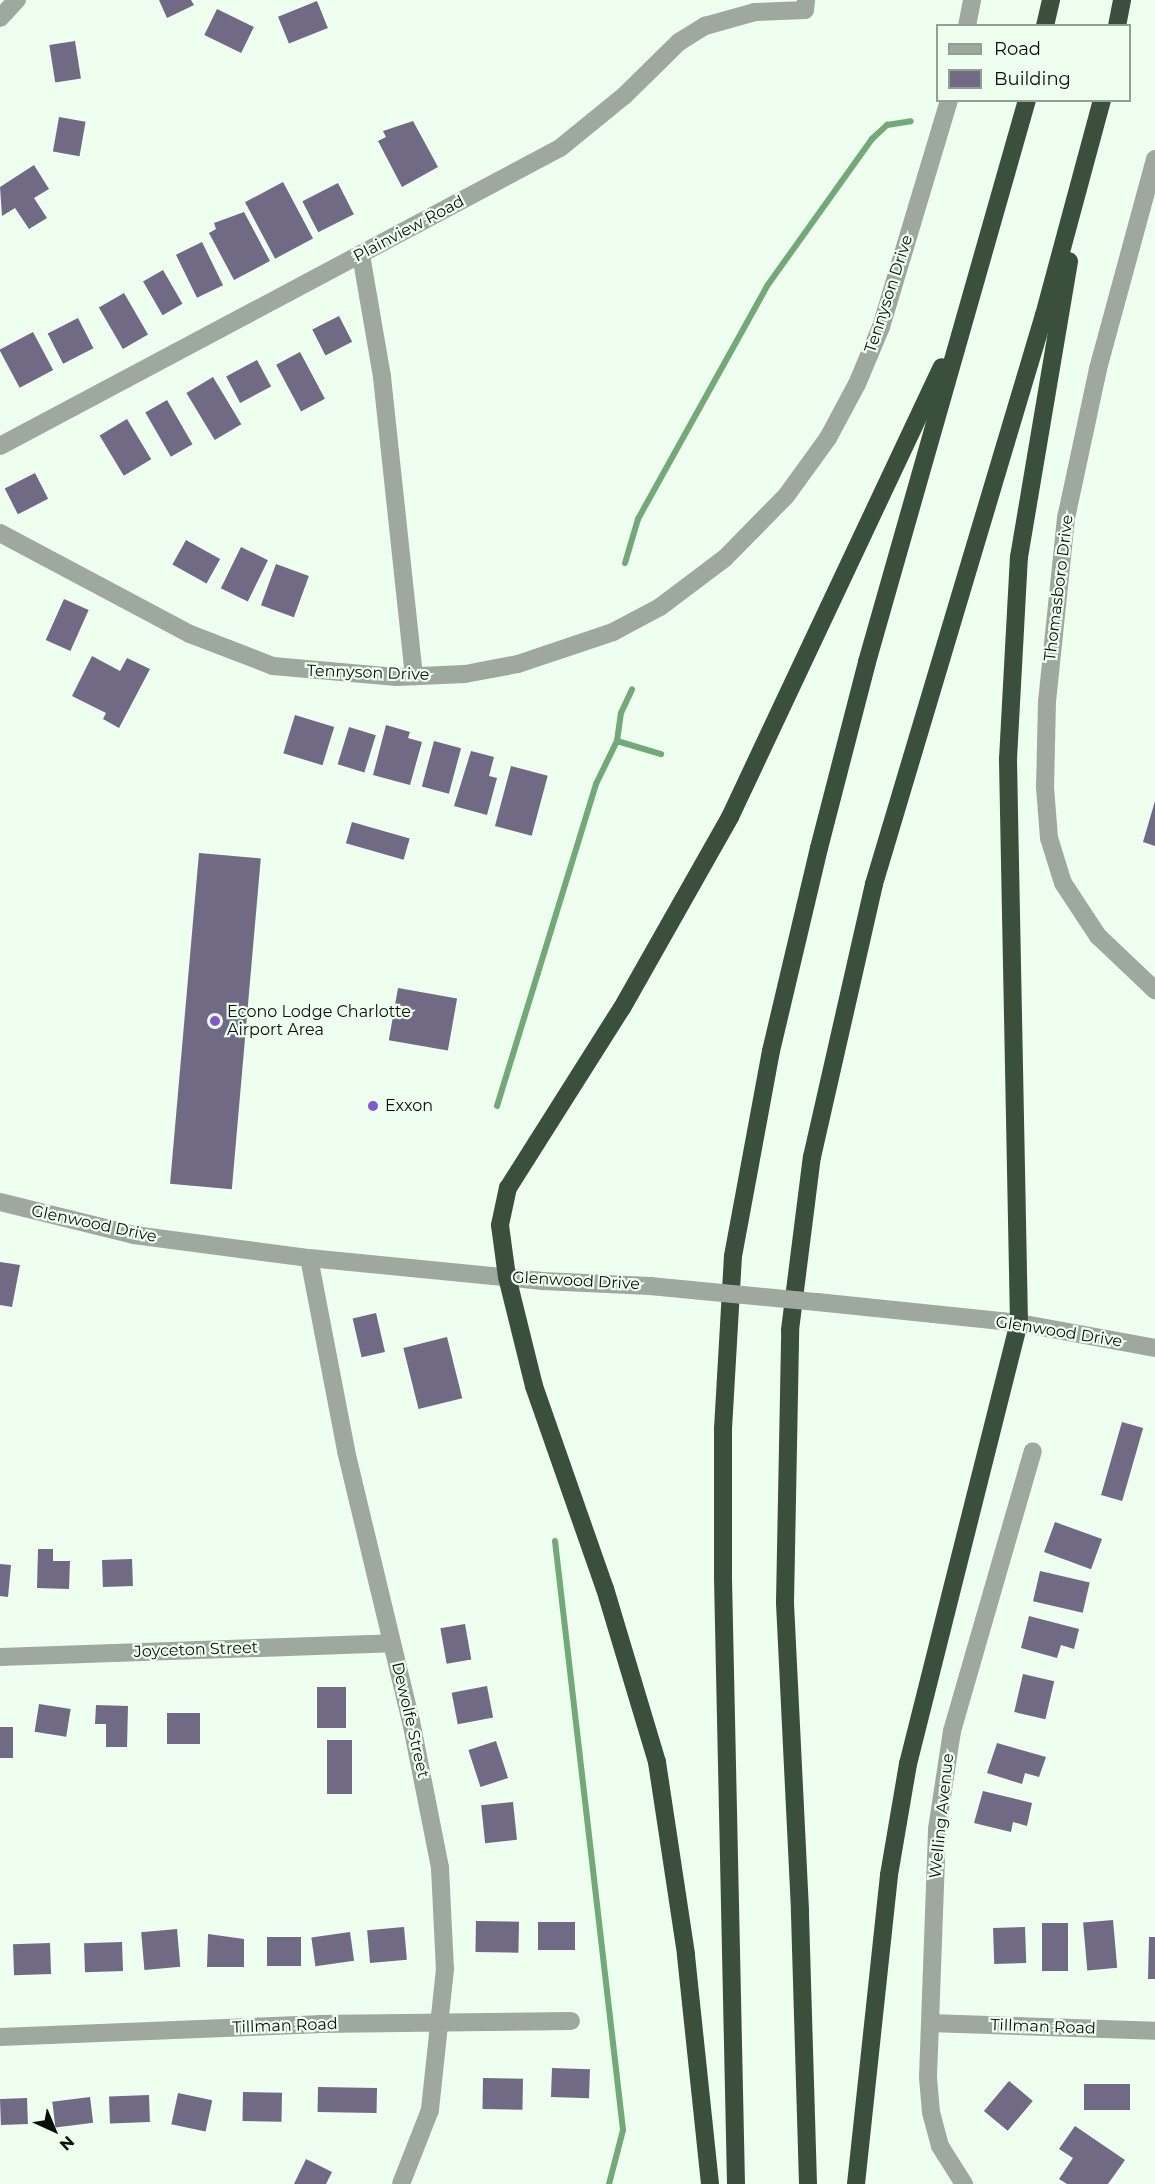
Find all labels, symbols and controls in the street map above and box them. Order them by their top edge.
legend [936,24,1131,102]
text: Road [994,38,1041,60]
text: Building [994,68,1071,90]
street label: Plainview Road [350,192,468,266]
street label: Tennyson Drive [861,233,917,355]
street label: Thomasboro Drive [1040,514,1078,662]
street label: Tennyson Drive [306,661,430,685]
place label: Econo Lodge Charlotte Airport Area [227,1002,411,1040]
marker: Econo Lodge Charlotte Airport Area [208,1014,222,1028]
place label: Exxon [385,1096,433,1116]
marker: Exxon [366,1099,380,1113]
street label: Glenwood Drive [29,1201,159,1247]
street label: Glenwood Drive [512,1268,640,1294]
street label: Glenwood Drive [994,1313,1124,1351]
street label: Joyceton Street [134,1638,258,1662]
street label: Dewolfe Street [387,1660,433,1780]
street label: Welling Avenue [926,1752,958,1880]
street label: Tillman Road [232,2015,338,2037]
street label: Tillman Road [990,2016,1096,2038]
north arrow [24,2100,84,2160]
text: N [56,2132,78,2155]

